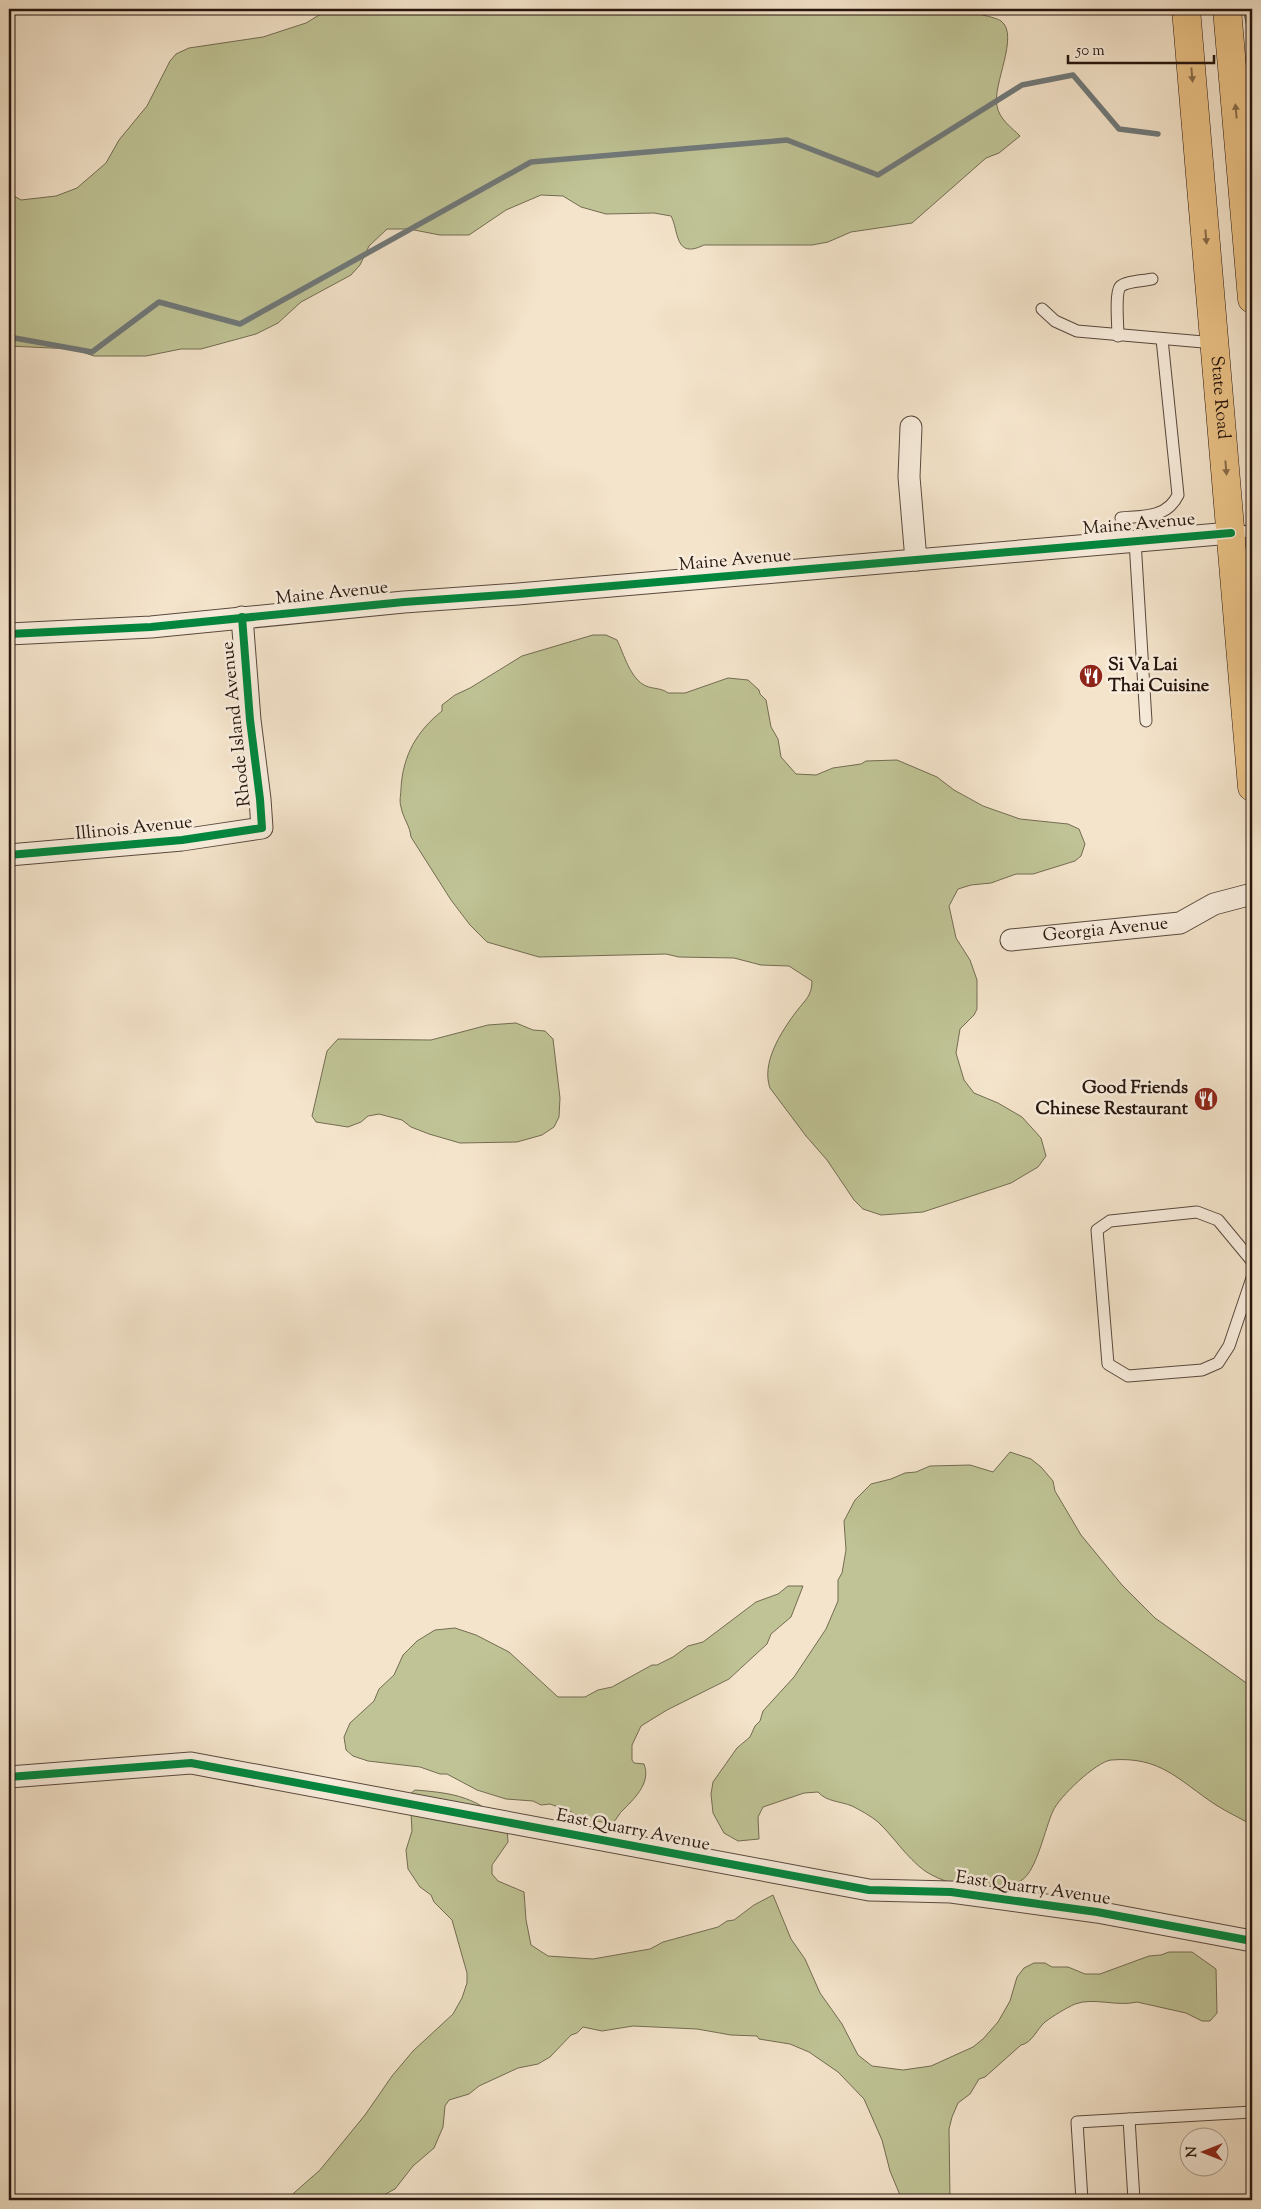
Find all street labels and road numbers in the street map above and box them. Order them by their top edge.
street label: State Road [1202,355,1235,440]
street label: Maine Avenue [1082,507,1196,543]
street label: Maine Avenue [678,543,792,579]
street label: Maine Avenue [275,575,389,613]
street label: Rhode Island Avenue [215,640,259,808]
street label: Illinois Avenue [74,810,194,848]
street label: Georgia Avenue [1042,911,1170,950]
street label: East Quarry Avenue [554,1803,712,1859]
street label: East Quarry Avenue [954,1865,1112,1913]

